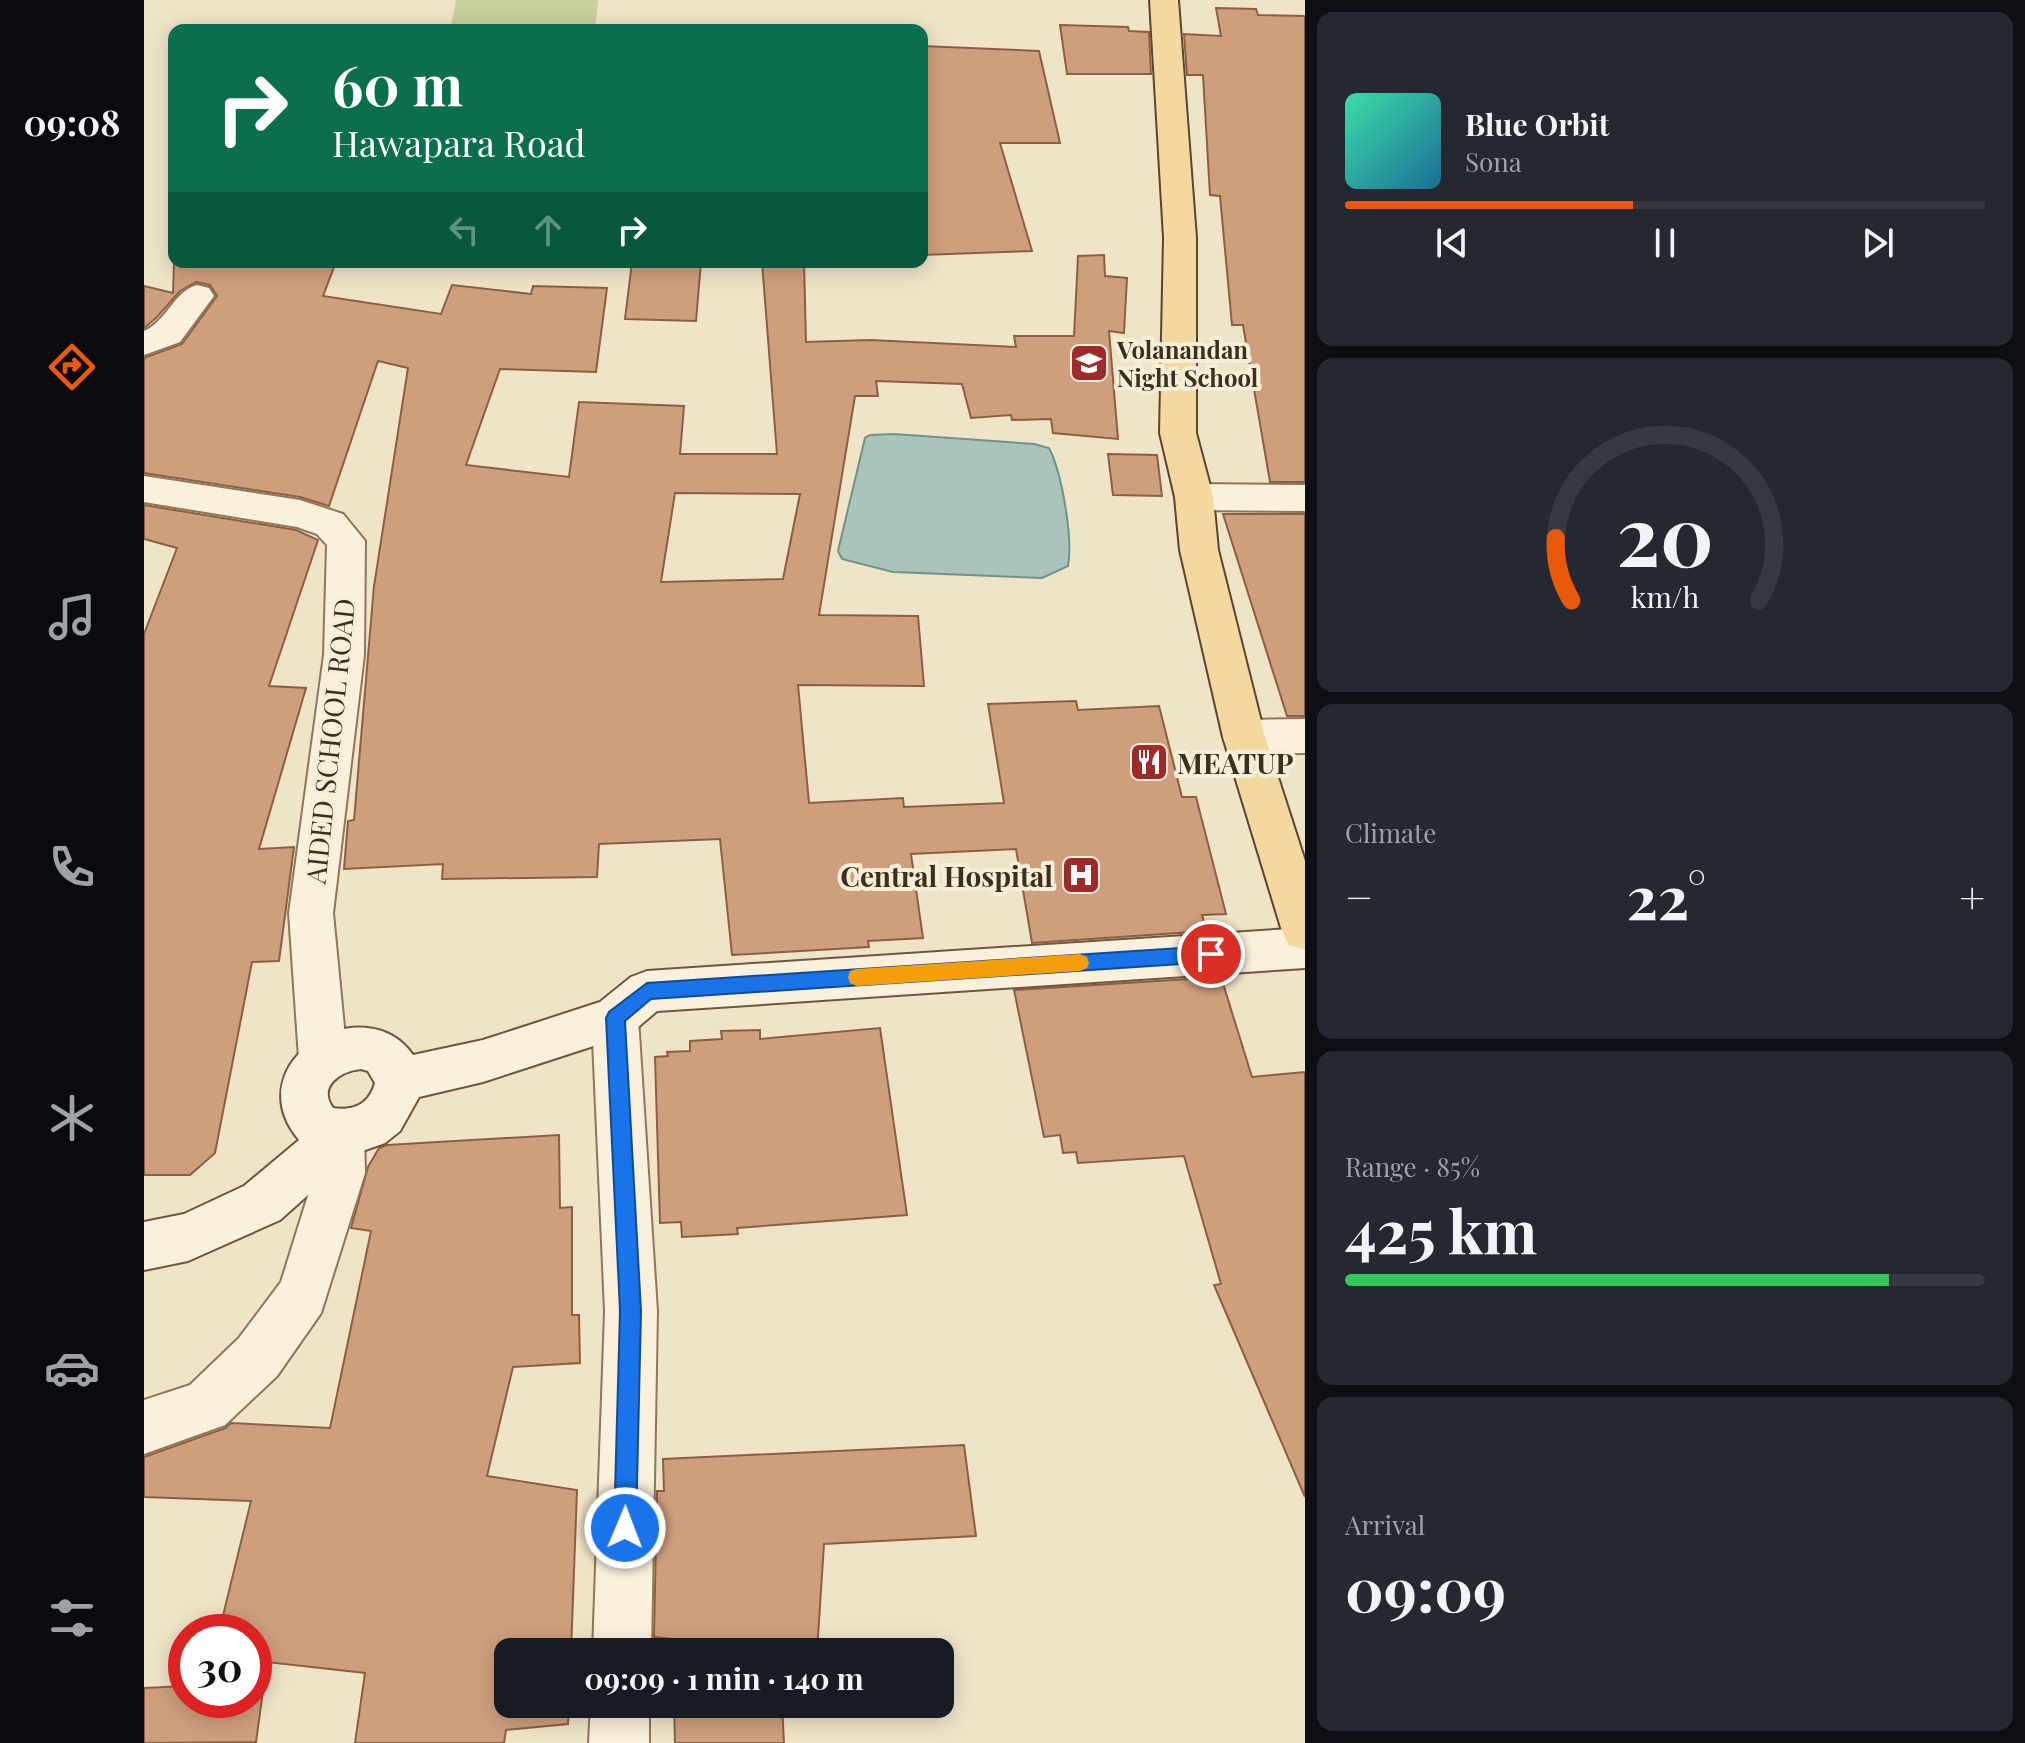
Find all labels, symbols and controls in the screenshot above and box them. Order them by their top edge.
text: 60 m [332,46,463,121]
icon: right [200,56,304,160]
text: 09:08 [24,97,120,145]
text: Blue Orbit [1465,104,1609,144]
text: Hawapara Road [332,118,585,166]
text: Sona [1465,144,1522,179]
icon: left [442,208,486,252]
icon: ahead [526,208,570,252]
icon: right [610,208,654,252]
icon: previous [1430,221,1474,265]
icon: pause [1643,221,1687,265]
icon: next [1856,221,1900,265]
place label: Volanandan Night School [1116,333,1259,393]
icon: directions [44,339,100,395]
school or university icon: Volanandan Night School [1068,342,1110,384]
text: 20 [1616,477,1714,588]
text: km/h [1631,577,1699,615]
icon: music [44,589,100,645]
street label: AIDED SCHOOL ROAD [296,597,362,886]
restaurant icon: MEATUP [1128,741,1170,783]
place label: MEATUP [1177,744,1293,781]
text: Climate [1345,815,1436,850]
icon: phone [44,839,100,895]
hospital icon: Central Hospital [1060,854,1102,896]
text: 22° [1626,855,1706,935]
place label: Central Hospital [840,857,1053,894]
text: − [1345,866,1373,925]
text: + [1959,866,1985,925]
pin [1177,920,1245,988]
icon: arrive [1189,932,1233,976]
icon: climate [44,1090,100,1146]
text: Range · 85% [1345,1149,1480,1184]
text: 425 km [1345,1189,1537,1269]
icon: car [44,1340,100,1396]
position arrow [583,1486,667,1570]
text: Arrival [1345,1507,1425,1542]
text: 09:09 [1345,1547,1506,1627]
icon: filters [44,1590,100,1646]
speed limit sign: 30 [168,1614,272,1718]
text: 09:09 · 1 min · 140 m [584,1658,864,1698]

